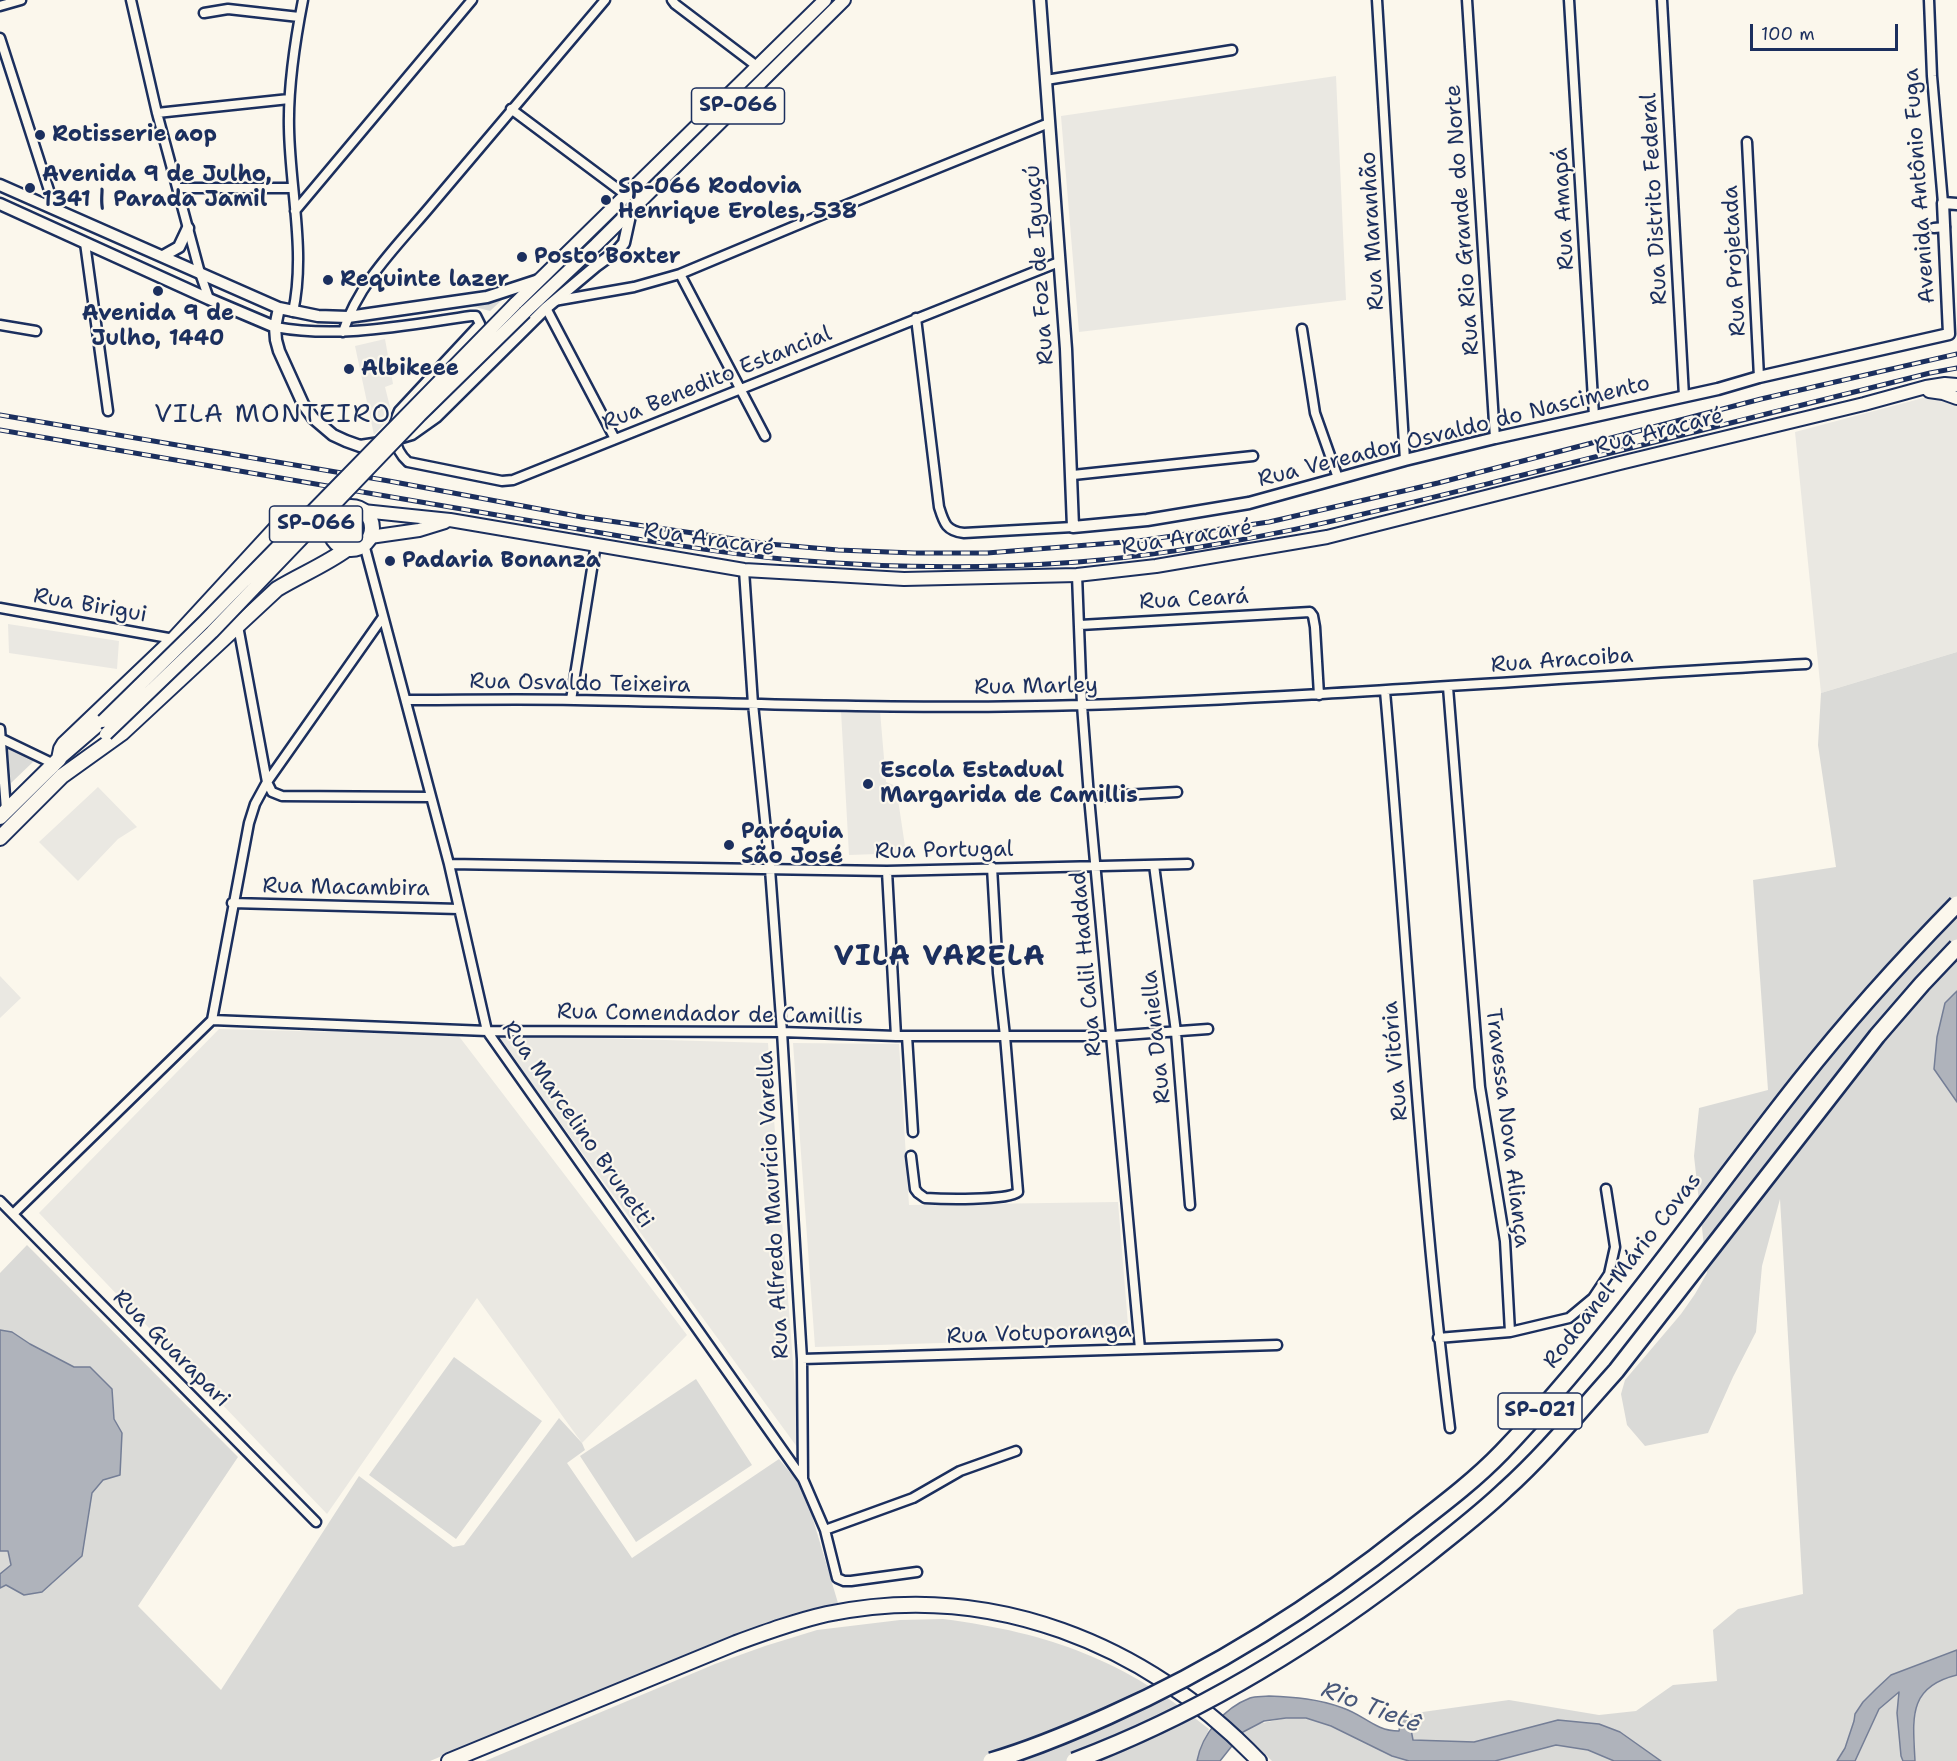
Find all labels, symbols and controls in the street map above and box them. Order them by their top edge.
scale bar [1753,12,1902,50]
text: 100 m [1761,22,1815,46]
street label: Avenida Antônio Fuga [1899,67,1941,305]
street label: Rua Rio Grande do Norte [1440,84,1486,356]
road number: SP-066 [692,88,784,124]
street label: Rua Distrito Federal [1636,92,1674,306]
place label: Rotisserie aop [52,122,217,148]
marker: Rotisserie aop [33,128,47,142]
street label: Rua Amapá [1548,147,1580,271]
street label: Rua Maranhão [1356,151,1390,311]
place label: Avenida 9 de Julho, 1341 | Parada Jamil [42,162,272,214]
street label: Rua Foz de Iguaçú [1020,164,1060,366]
place label: Sp-066 Rodovia Henrique Eroles, 538 [618,174,857,226]
marker: Avenida 9 de Julho, 1341 | Parada Jamil [23,181,37,195]
street label: Rua Projetada [1718,185,1752,337]
marker: Sp-066 Rodovia Henrique Eroles, 538 [599,193,613,207]
place label: Posto Boxter [534,244,681,270]
marker: Posto Boxter [515,250,529,264]
place label: Requinte lazer [340,267,509,293]
marker: Requinte lazer [321,273,335,287]
marker: Avenida 9 de Julho, 1440 [151,284,165,298]
place label: Avenida 9 de Julho, 1440 [82,301,234,352]
street label: Rua Benedito Estancial [598,321,836,437]
place label: Albikeee [361,356,459,382]
marker: Albikeee [342,362,356,376]
street label: Rua Vereador Osvaldo do Nascimento [1255,370,1653,494]
district label: VILA MONTEIRO [154,399,392,431]
street label: Rua Aracaré [1592,403,1726,461]
road number: SP-066 [270,506,362,542]
street label: Rua Aracaré [1120,515,1254,561]
street label: Rua Aracaré [642,518,776,562]
place label: Padaria Bonanza [402,548,601,574]
marker: Padaria Bonanza [383,554,397,568]
street label: Rua Birigui [31,583,149,629]
street label: Rua Ceará [1139,584,1249,616]
street label: Rua Aracoiba [1490,643,1634,679]
street label: Rua Osvaldo Teixeira [469,669,691,699]
street label: Rua Marley [974,673,1098,701]
place label: Escola Estadual Margarida de Camillis [880,758,1138,810]
marker: Escola Estadual Margarida de Camillis [861,777,875,791]
place label: Paróquia São José [741,819,843,870]
street label: Rua Portugal [874,837,1014,865]
marker: Paróquia São José [722,838,736,852]
street label: Rua Calil Haddad [1066,870,1108,1058]
street label: Rua Macambira [262,873,430,903]
district label: VILA VARELA [834,941,1046,975]
street label: Rua Daniella [1137,969,1177,1105]
street label: Rua Comendador de Camillis [557,999,863,1031]
street label: Rua Vitória [1378,1000,1414,1122]
street label: Travessa Nova Aliança [1479,1007,1535,1249]
street label: Rua Marcelino Brunetti [495,1016,659,1234]
street label: Rua Alfredo Maurício Varella [753,1050,795,1360]
street label: Rodoanel Mário Covas [1538,1168,1708,1374]
street label: Rua Guarapari [107,1285,235,1413]
street label: Rua Votuporanga [946,1318,1132,1350]
road number: SP-021 [1498,1393,1582,1429]
water label: Rio Tietê [1317,1676,1425,1740]

